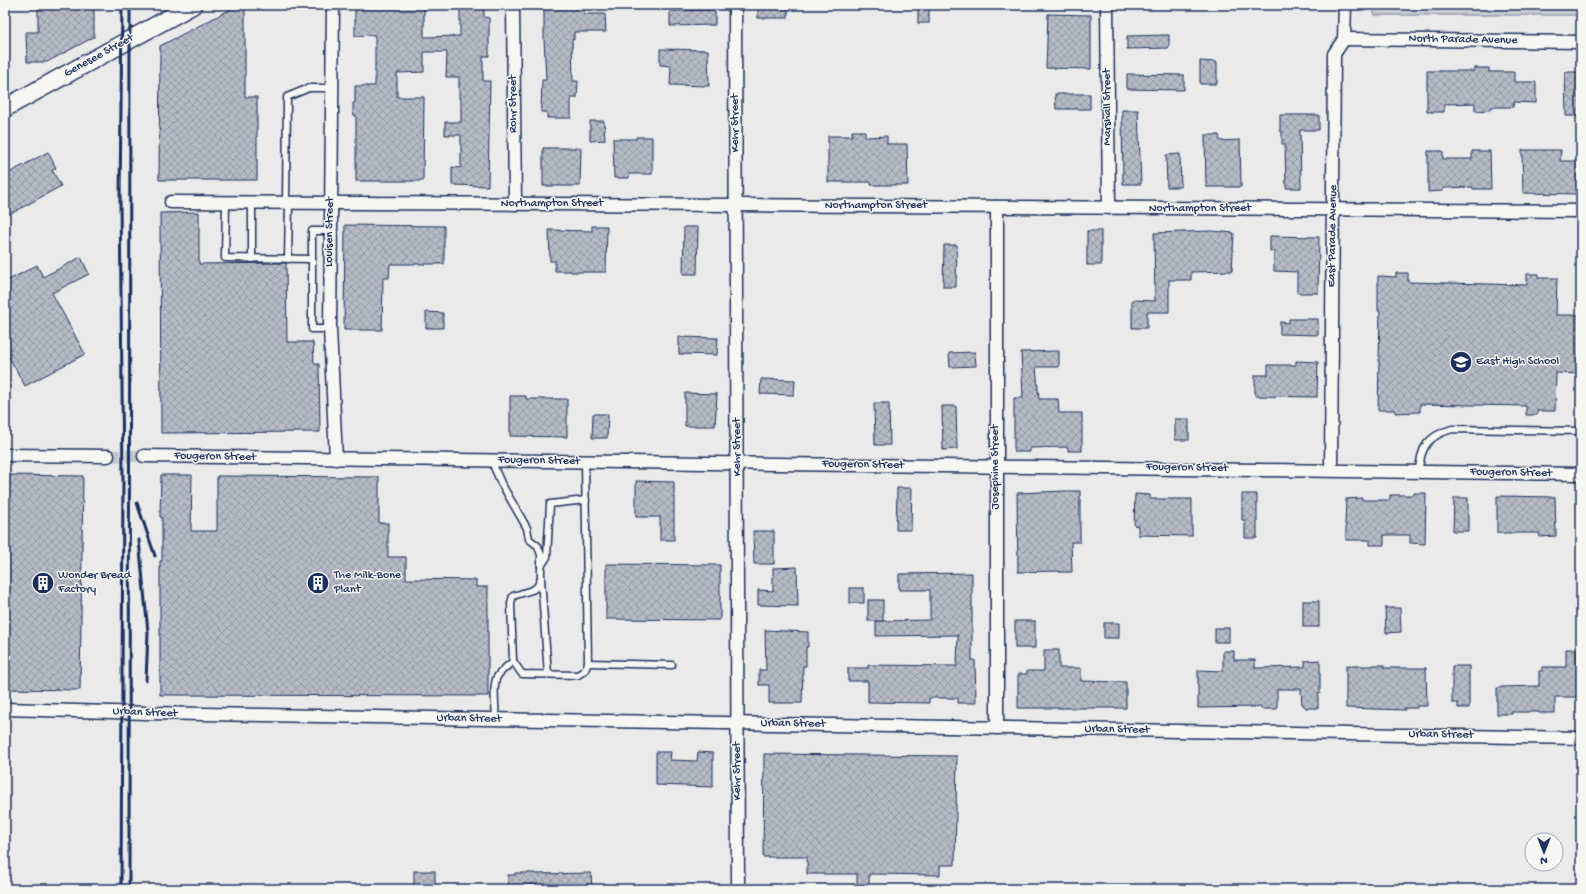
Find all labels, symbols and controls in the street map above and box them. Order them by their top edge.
street label: Genesee Street [62,31,137,81]
street label: North Parade Avenue [1408,32,1518,48]
street label: Marshall Street [1101,67,1115,145]
street label: Rohr Street [507,74,521,133]
street label: Kehr Street [729,93,743,152]
street label: East Parade Avenue [1325,184,1341,287]
street label: Louisen Street [322,196,338,267]
street label: Northampton Street [501,197,604,211]
street label: Northampton Street [825,199,928,213]
street label: Northampton Street [1149,202,1252,216]
school or university icon: East High School [1448,349,1474,375]
place label: East High School [1476,355,1559,369]
street label: Kehr Street [731,417,745,476]
street label: Josephine Street [989,423,1003,509]
street label: Fougeron Street [173,449,257,465]
street label: Fougeron Street [497,453,581,469]
street label: Fougeron Street [821,457,905,473]
street label: Fougeron Street [1145,460,1229,476]
street label: Fougeron Street [1469,465,1553,481]
place label: Wonder Bread Factory [57,569,132,597]
place label: The Milk-Bone Plant [333,569,402,597]
building icon: Wonder Bread Factory [30,570,56,596]
building icon: The Milk-Bone Plant [305,570,331,596]
street label: Urban Street [112,705,179,721]
street label: Urban Street [437,711,503,727]
street label: Urban Street [761,716,827,732]
street label: Urban Street [1085,722,1151,738]
street label: Urban Street [1409,727,1475,743]
street label: Kehr Street [731,741,745,800]
north arrow [1524,832,1564,872]
text: N [1540,854,1548,866]

